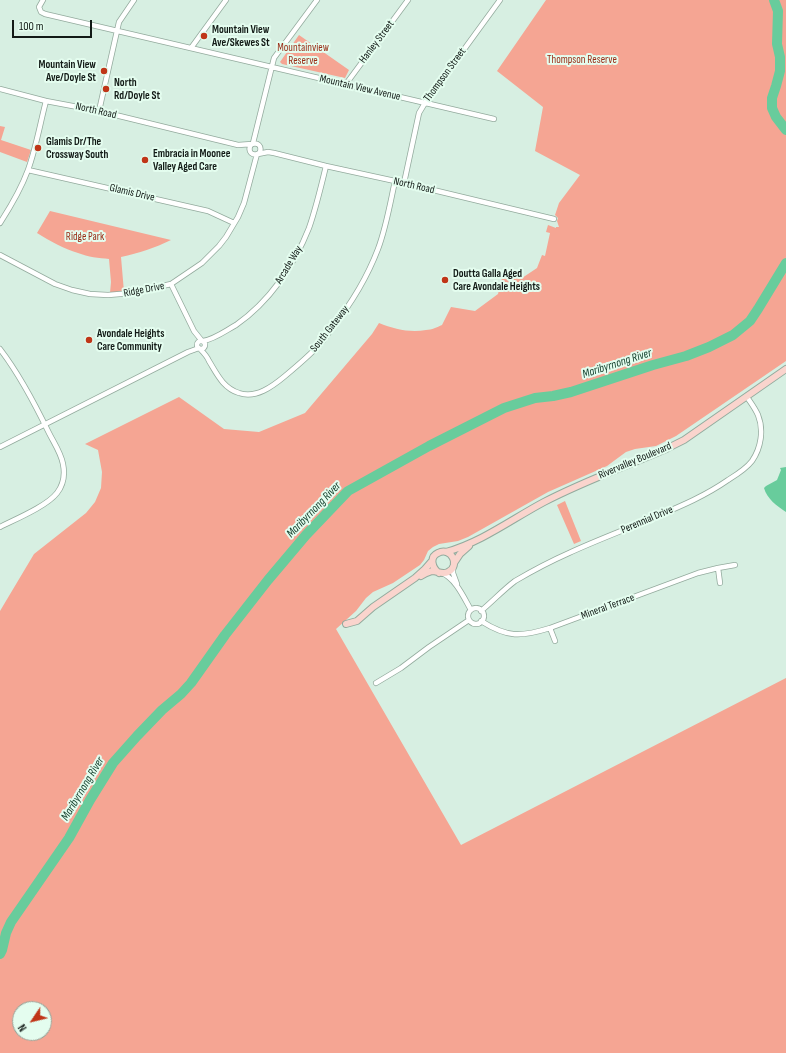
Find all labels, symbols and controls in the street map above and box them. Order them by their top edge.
scale bar [14,12,94,38]
street label: Hanley Street [357,18,397,66]
text: 100 m [19,19,44,34]
place label: Mountain View Ave/Skewes St [212,23,270,49]
marker: Mountain View Ave/Skewes St [199,31,209,41]
park label: Mountainview Reserve [277,41,329,67]
street label: Thompson Street [421,45,469,105]
park label: Thompson Reserve [547,53,617,67]
place label: Mountain View Ave/Doyle St [39,58,96,84]
marker: Mountain View Ave/Doyle St [99,66,109,76]
street label: Mountain View Avenue [318,72,402,104]
place label: North Rd/Doyle St [114,76,160,102]
marker: North Rd/Doyle St [101,84,111,94]
street label: North Road [74,100,118,122]
place label: Glamis Dr/The Crossway South [46,135,108,161]
marker: Glamis Dr/The Crossway South [33,143,43,153]
place label: Embracia in Moonee Valley Aged Care [153,147,230,173]
marker: Embracia in Moonee Valley Aged Care [140,155,150,165]
street label: North Road [392,175,436,197]
street label: Glamis Drive [108,181,156,205]
park label: Ridge Park [66,230,104,244]
street label: Arcade Way [272,243,306,287]
place label: Doutta Galla Aged Care Avondale Heights [453,267,540,293]
marker: Doutta Galla Aged Care Avondale Heights [440,275,450,285]
street label: Ridge Drive [122,280,166,300]
street label: South Gateway [308,303,352,355]
place label: Avondale Heights Care Community [97,327,164,353]
marker: Avondale Heights Care Community [84,335,94,345]
water label: Maribyrnong River [581,346,653,382]
street label: Rivervalley Boulevard [596,440,674,482]
water label: Maribyrnong River [284,479,344,541]
street label: Perennial Drive [619,503,675,537]
street label: Mineral Terrace [579,591,637,623]
water label: Maribyrnong River [58,755,108,823]
north arrow [12,1001,52,1041]
text: N [16,1021,30,1034]

